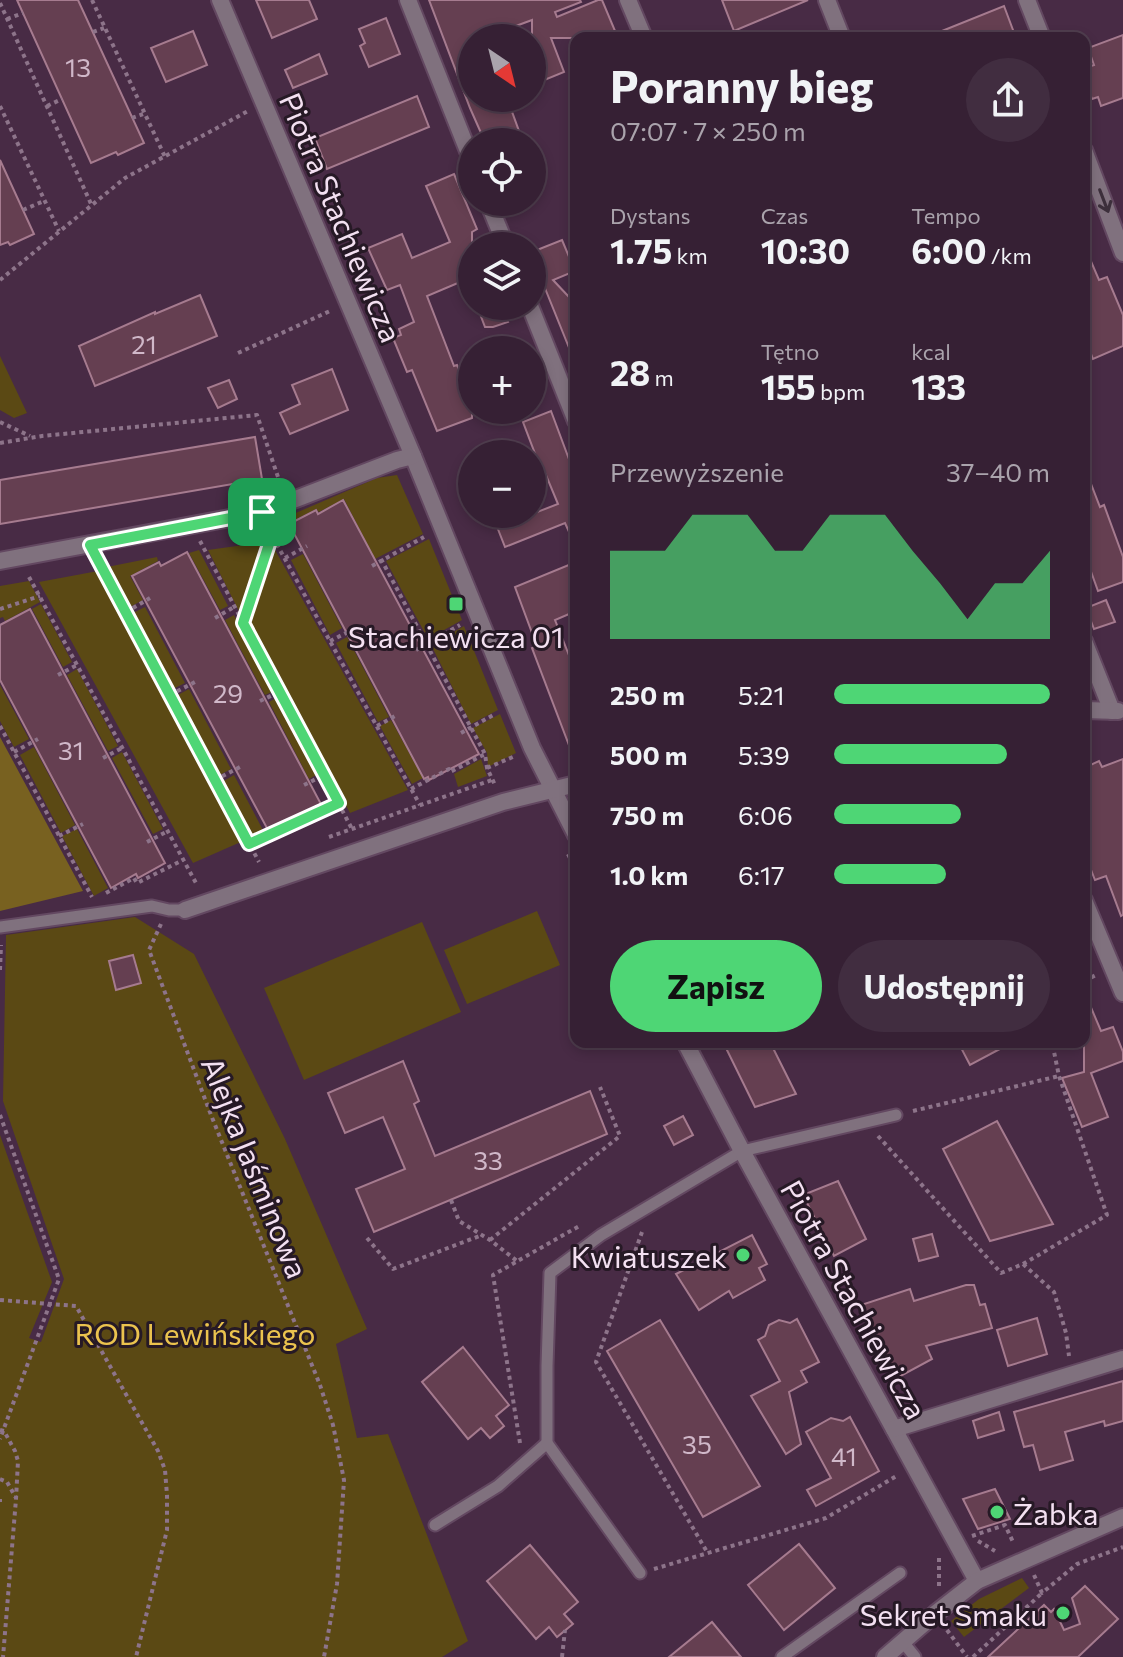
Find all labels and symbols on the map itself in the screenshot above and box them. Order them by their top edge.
north arrow [458,24,546,112]
house number: 13 [65,51,91,82]
street label: Piotra Stachiewicza [273,87,411,347]
one-way arrow [1097,189,1112,214]
house number: 21 [131,328,157,359]
pin [228,478,296,546]
marker: Stachiewicza 01 [447,595,465,613]
place label: Stachiewicza 01 [348,617,564,654]
house number: 29 [213,677,243,708]
house number: 31 [58,734,84,765]
street label: Alejka Jaśminowa [195,1051,317,1283]
house number: 33 [473,1144,503,1175]
street label: Piotra Stachiewicza [774,1173,936,1425]
place label: Kwiatuszek [571,1237,727,1274]
marker: Kwiatuszek [734,1246,752,1264]
park label: ROD Lewińskiego [75,1314,315,1351]
house number: 35 [682,1428,712,1459]
house number: 41 [831,1440,857,1471]
place label: Żabka [1013,1494,1099,1531]
marker: Żabka [988,1503,1006,1521]
place label: Sekret Smaku [860,1595,1047,1632]
marker: Sekret Smaku [1054,1604,1072,1622]

